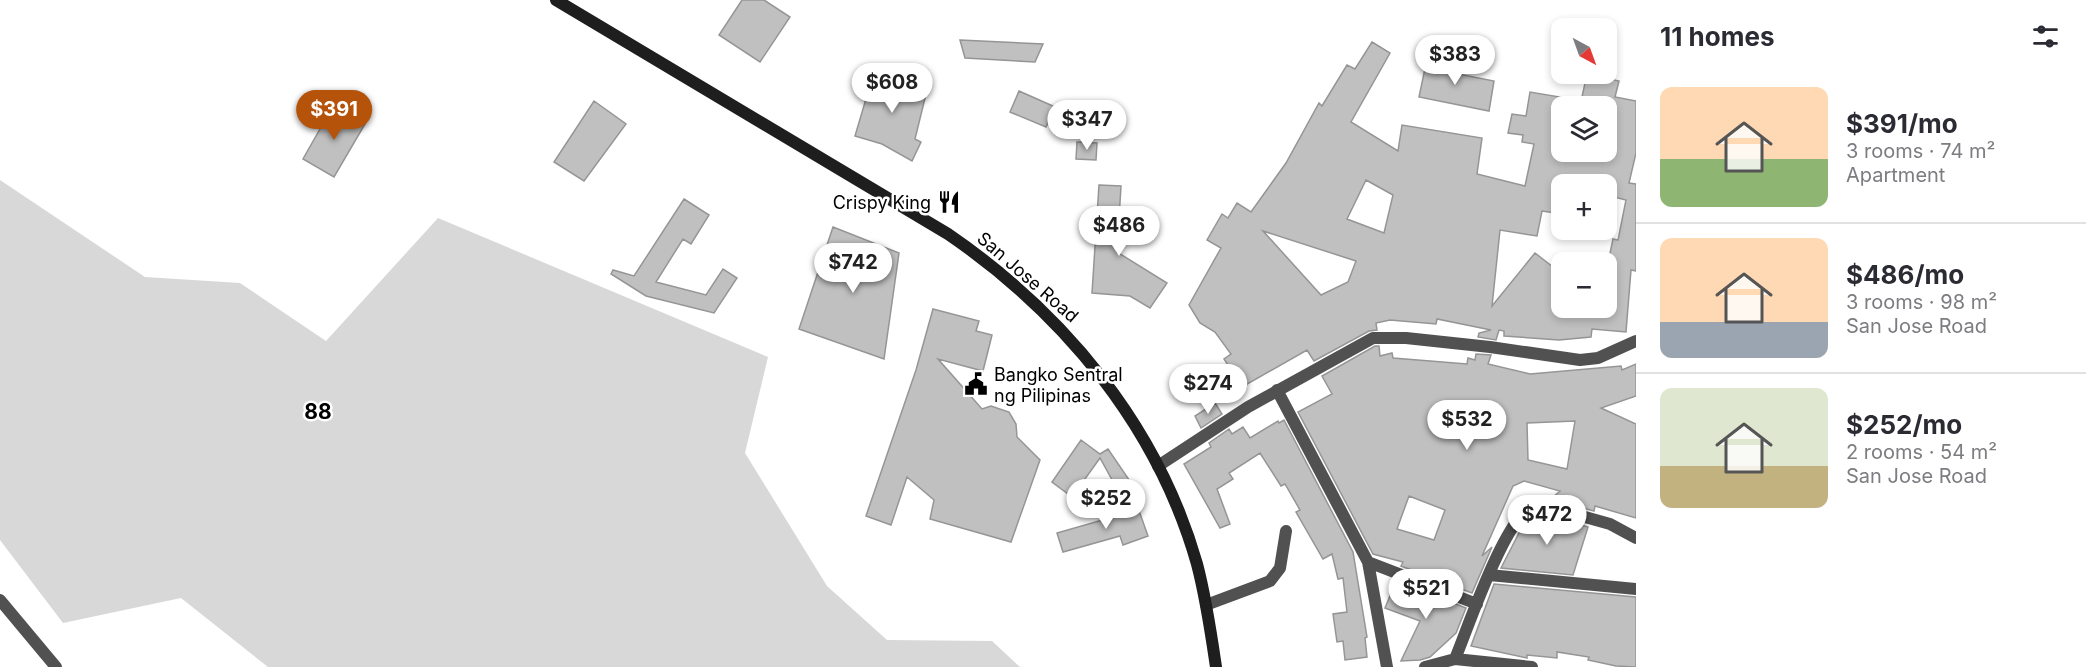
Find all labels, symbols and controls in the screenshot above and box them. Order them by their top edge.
north arrow [1551,18,1617,84]
map controls [1551,18,1617,318]
icon: filters [2029,20,2062,53]
text: 11 homes [1660,21,1775,52]
pin: $383 [1419,35,1491,86]
text: $383 [1429,42,1481,66]
pin: $608 [856,63,928,114]
text: $608 [866,70,918,94]
pin: $391 [298,90,370,141]
button: layers [1551,96,1617,162]
text: $391 [310,97,358,121]
pin: $347 [1051,100,1123,151]
text: $347 [1061,107,1113,131]
text: $391/mo [1846,108,1958,139]
icon: home [1708,111,1780,183]
text: 3 rooms · 74 m² [1846,139,1995,163]
text: Apartment [1846,163,1945,187]
button: + [1551,174,1617,240]
restaurant icon: Crispy King [936,189,962,215]
place label: Crispy King [833,192,931,213]
pin: $486 [1083,206,1155,257]
text: $486 [1093,213,1145,237]
street label: San Jose Road [973,227,1083,327]
pin: $742 [817,243,889,294]
text: $742 [828,250,878,274]
button: − [1551,252,1617,318]
text: $486/mo [1846,259,1964,290]
icon: home [1708,262,1780,334]
text: 3 rooms · 98 m² [1846,290,1997,314]
text: San Jose Road [1846,314,1987,338]
place label: Bangko Sentral ng Pilipinas [994,364,1123,406]
pin: $274 [1172,364,1244,415]
public building icon: Bangko Sentral ng Pilipinas [963,371,989,397]
text: $274 [1183,371,1233,395]
district label: 88 [304,399,332,424]
pin: $532 [1431,400,1503,451]
text: $532 [1441,407,1493,431]
text: $252/mo [1846,409,1962,440]
icon: home [1708,412,1780,484]
text: 2 rooms · 54 m² [1846,440,1997,464]
text: San Jose Road [1846,464,1987,488]
pin: $252 [1070,479,1142,530]
text: $252 [1080,486,1132,510]
pin: $472 [1511,495,1583,546]
text: $472 [1522,502,1572,526]
pin: $521 [1390,569,1462,620]
text: $521 [1402,576,1450,600]

